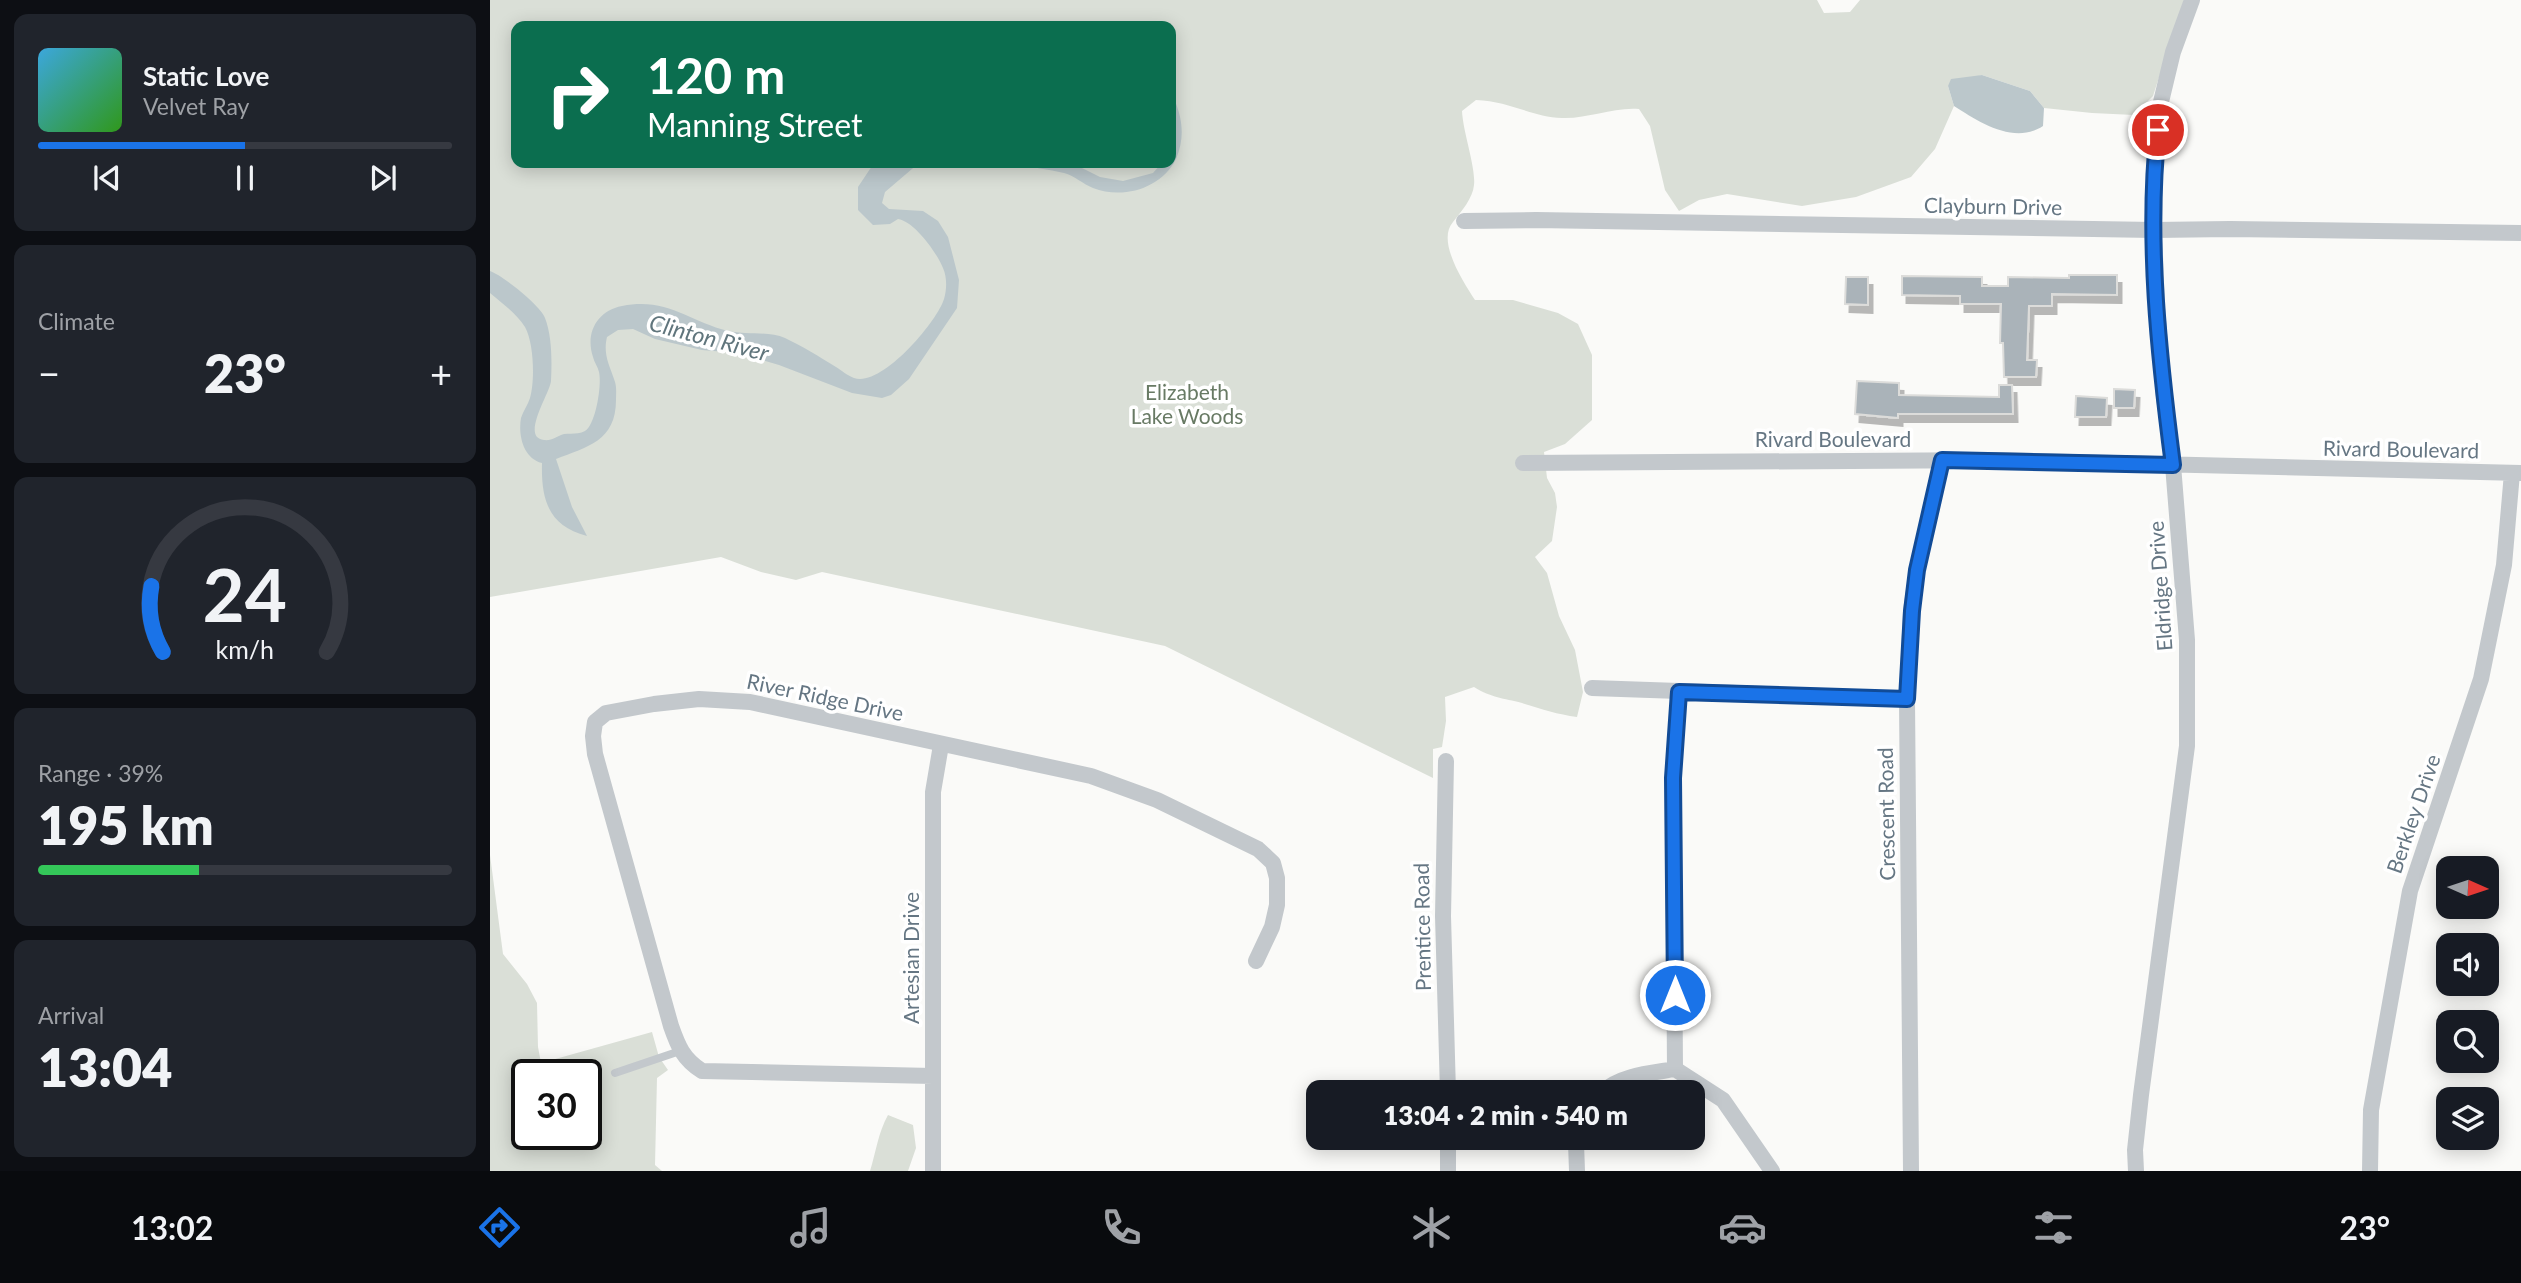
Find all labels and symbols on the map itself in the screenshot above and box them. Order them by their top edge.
pin [2128,100,2188,160]
street label: Clayburn Drive [1924,192,2062,219]
water label: Clinton River [646,308,773,367]
park label: Elizabeth Lake Woods [1131,379,1243,428]
street label: Rivard Boulevard [1755,426,1911,451]
street label: Rivard Boulevard [2323,435,2479,462]
street label: Eldridge Drive [2142,520,2177,652]
street label: River Ridge Drive [745,668,906,725]
street label: Crescent Road [1872,747,1899,881]
street label: Berkley Drive [2381,751,2445,876]
north arrow [2436,856,2499,919]
street label: Prentice Road [1408,863,1435,991]
street label: Artesian Drive [898,892,923,1024]
position arrow [1638,958,1712,1032]
speed limit sign: 30 [511,1059,602,1150]

